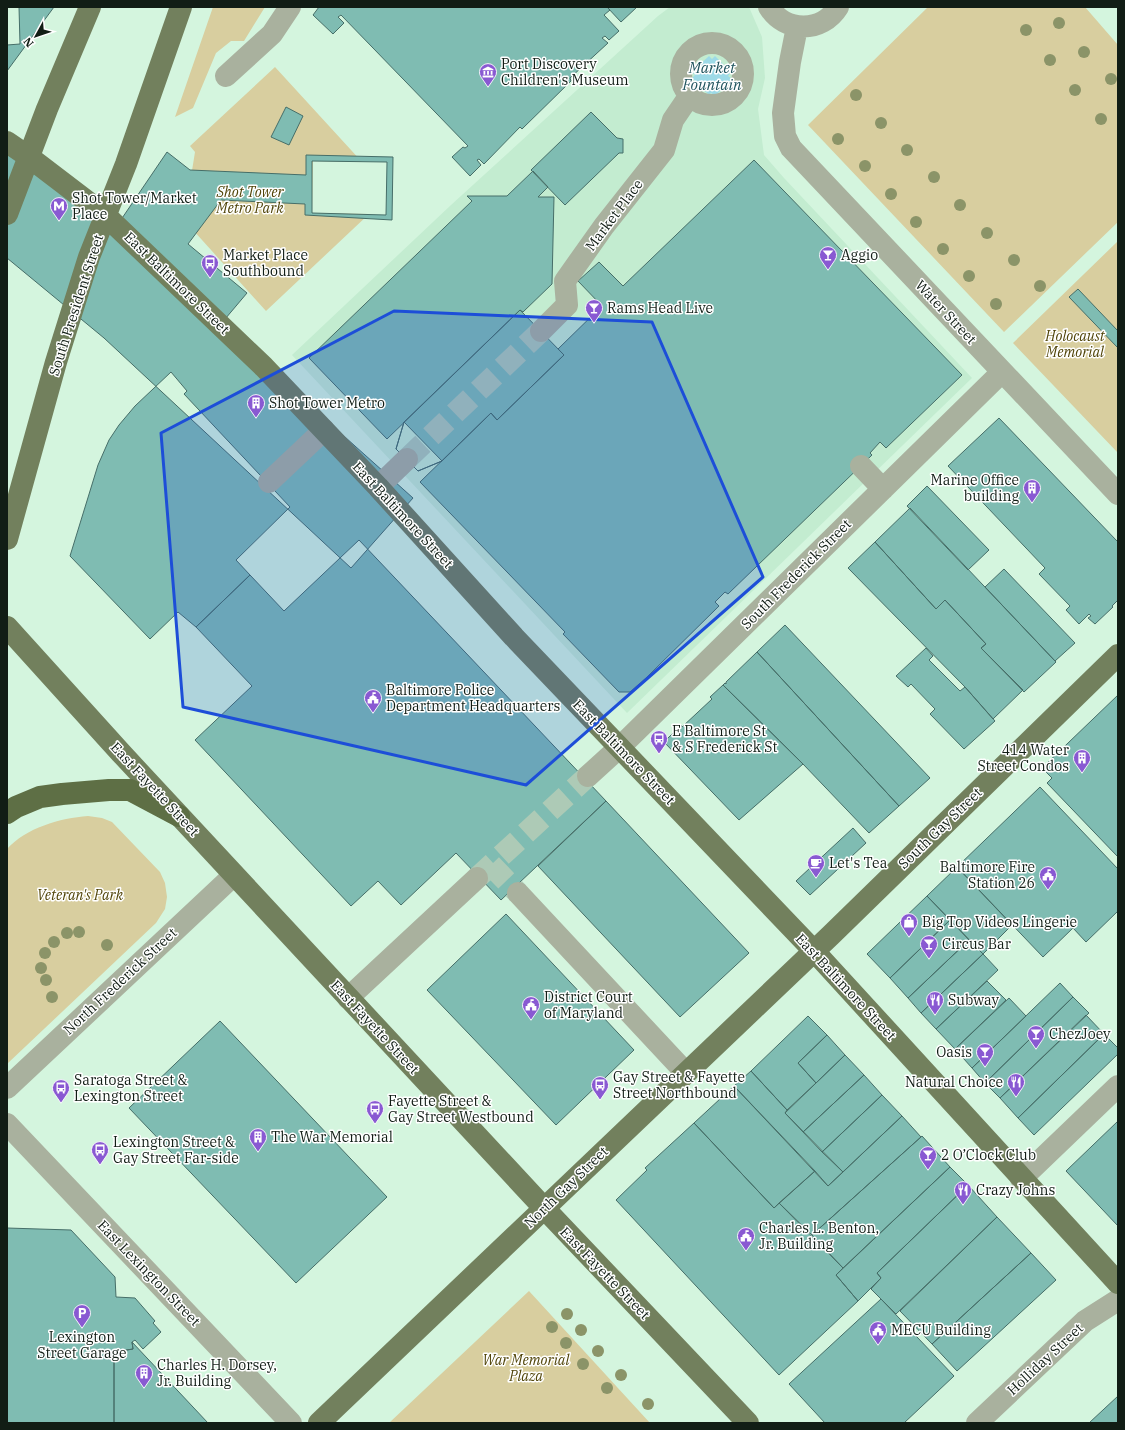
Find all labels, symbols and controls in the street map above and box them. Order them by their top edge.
north arrow [16,16,56,56]
text: N [20,34,36,50]
place label: Port Discovery Children's Museum [501,55,629,89]
water label: Market Fountain [682,58,742,94]
museum icon: Port Discovery Children's Museum [478,62,498,87]
street label: Market Place [581,176,647,254]
park label: Shot Tower Metro Park [215,183,284,217]
place label: Shot Tower/Market Place [72,189,197,223]
metro station icon: Shot Tower/Market Place [49,196,69,221]
street label: East Baltimore Street [121,228,234,338]
street label: South President Street [45,232,107,378]
bar icon: Aggio [818,245,838,270]
place label: Market Place Southbound [223,246,308,280]
place label: Aggio [841,246,878,264]
bus stop icon: Market Place Southbound [200,253,220,278]
street label: Water Street [912,276,980,348]
bar icon: Rams Head Live [584,298,604,323]
place label: Rams Head Live [607,299,713,317]
park label: Holocaust Memorial [1044,327,1106,361]
building icon: Shot Tower Metro [246,393,266,418]
place label: Shot Tower Metro [269,394,385,412]
street label: East Baltimore Street [349,458,457,572]
place label: Marine Office building [931,471,1019,505]
building icon: Marine Office building [1022,478,1042,503]
street label: South Frederick Street [737,515,855,633]
place label: Baltimore Police Department Headquarters [386,681,561,715]
public building icon: Baltimore Police Department Headquarters [363,688,383,713]
street label: East Baltimore Street [569,696,679,809]
place label: E Baltimore St & S Frederick St [672,722,777,756]
bus stop icon: E Baltimore St & S Frederick St [649,729,669,754]
street label: East Fayette Street [107,738,203,840]
place label: 414 Water Street Condos [977,741,1070,775]
building icon: 414 Water Street Condos [1072,748,1092,773]
street label: South Gay Street [894,783,986,873]
cafe icon: Let's Tea [806,853,826,878]
place label: Let's Tea [829,854,888,872]
place label: Baltimore Fire Station 26 [940,858,1035,892]
public building icon: Baltimore Fire Station 26 [1038,865,1058,890]
park label: Veteran's Park [37,886,124,904]
shop icon: Big Top Videos Lingerie [899,912,919,937]
place label: Big Top Videos Lingerie [922,913,1077,931]
street label: North Frederick Street [59,924,181,1038]
street label: East Baltimore Street [792,930,900,1044]
bar icon: Circus Bar [919,934,939,959]
place label: Circus Bar [942,935,1012,953]
street label: East Fayette Street [327,976,423,1078]
place label: District Court of Maryland [544,988,633,1022]
restaurant icon: Subway [925,990,945,1015]
place label: Subway [948,991,999,1009]
public building icon: District Court of Maryland [521,995,541,1020]
bar icon: ChezJoey [1026,1024,1046,1049]
place label: ChezJoey [1049,1025,1111,1043]
bar icon: Oasis [975,1042,995,1067]
place label: Oasis [936,1043,972,1061]
place label: Gay Street & Fayette Street Northbound [613,1068,745,1102]
place label: Saratoga Street & Lexington Street [74,1071,187,1105]
restaurant icon: Natural Choice [1006,1072,1026,1097]
place label: Natural Choice [905,1073,1003,1091]
bus stop icon: Gay Street & Fayette Street Northbound [590,1075,610,1100]
bus stop icon: Saratoga Street & Lexington Street [51,1078,71,1103]
place label: Fayette Street & Gay Street Westbound [388,1092,534,1126]
bus stop icon: Fayette Street & Gay Street Westbound [365,1099,385,1124]
building icon: The War Memorial [248,1127,268,1152]
place label: The War Memorial [271,1128,393,1146]
place label: Lexington Street & Gay Street Far-side [113,1133,239,1167]
bus stop icon: Lexington Street & Gay Street Far-side [90,1140,110,1165]
street label: North Gay Street [520,1142,612,1232]
bar icon: 2 O’Clock Club [918,1145,938,1170]
place label: 2 O’Clock Club [941,1146,1036,1164]
restaurant icon: Crazy Johns [953,1180,973,1205]
place label: Crazy Johns [976,1181,1055,1199]
street label: East Lexington Street [94,1216,204,1330]
place label: Charles L. Benton, Jr. Building [759,1219,879,1253]
street label: East Fayette Street [556,1223,654,1323]
public building icon: Charles L. Benton, Jr. Building [736,1226,756,1251]
parking icon: Lexington Street Garage [72,1303,92,1328]
street label: Holliday Street [1003,1319,1087,1399]
public building icon: MECU Building [868,1320,888,1345]
place label: MECU Building [891,1321,991,1339]
place label: Lexington Street Garage [37,1328,127,1362]
park label: War Memorial Plaza [483,1351,570,1385]
place label: Charles H. Dorsey, Jr. Building [157,1356,277,1390]
building icon: Charles H. Dorsey, Jr. Building [134,1363,154,1388]

